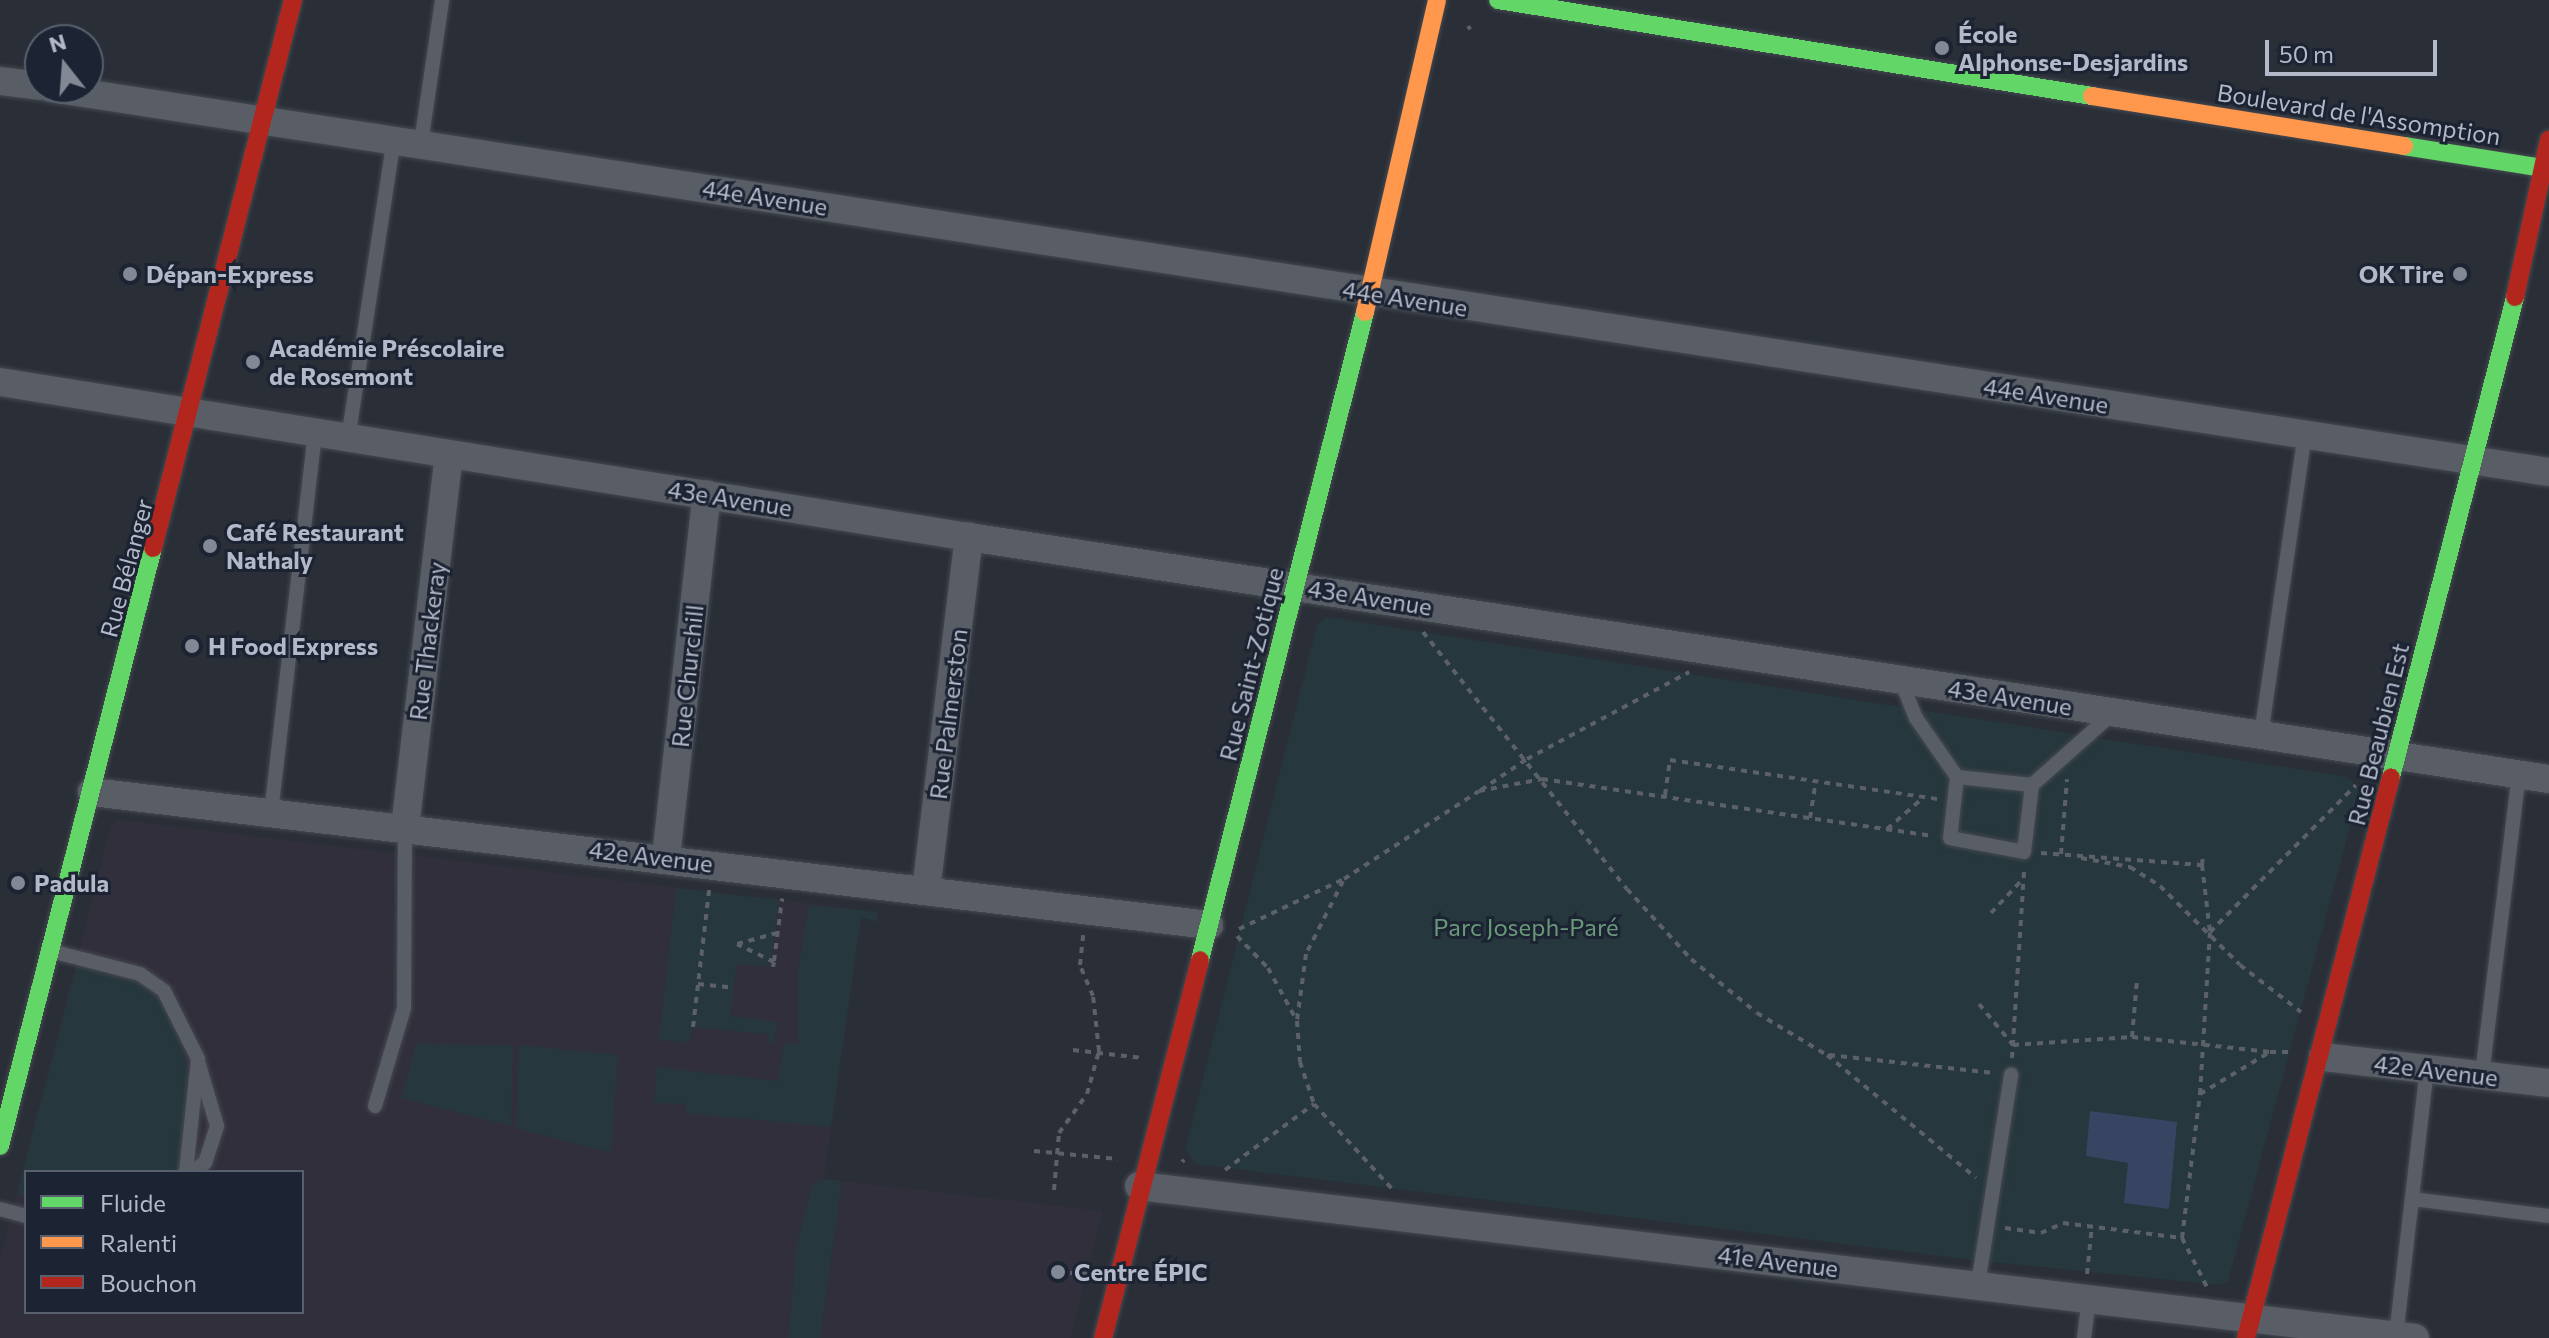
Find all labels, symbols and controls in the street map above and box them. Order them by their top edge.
place label: École Alphonse-Desjardins [1958,20,2188,76]
north arrow [24,24,104,104]
scale bar [2269,24,2441,74]
text: N [46,27,69,58]
marker: École Alphonse-Desjardins [1933,39,1951,57]
text: 50 m [2279,39,2334,68]
street label: Boulevard de l'Assomption [2215,77,2503,151]
street label: 44e Avenue [700,173,830,221]
place label: Dépan-Express [146,260,314,288]
place label: OK Tire [2359,260,2444,288]
marker: Dépan-Express [121,265,139,283]
marker: OK Tire [2451,265,2469,283]
street label: 44e Avenue [1340,274,1470,322]
place label: Académie Préscolaire de Rosemont [269,334,504,390]
marker: Académie Préscolaire de Rosemont [244,353,262,371]
street label: 44e Avenue [1981,371,2111,419]
street label: 43e Avenue [666,474,794,522]
street label: Rue Bélanger [94,496,158,640]
place label: Café Restaurant Nathaly [226,518,404,574]
marker: Café Restaurant Nathaly [201,537,219,555]
street label: Rue Thackeray [403,560,451,722]
street label: Rue Saint-Zotique [1213,564,1289,764]
street label: 43e Avenue [1306,573,1434,621]
street label: Rue Churchill [665,603,709,749]
street label: Rue Palmerston [923,627,973,801]
place label: H Food Express [208,632,378,660]
marker: H Food Express [183,637,201,655]
street label: Rue Beaubien Est [2341,640,2415,828]
street label: 43e Avenue [1946,673,2074,721]
street label: 42e Avenue [587,834,715,878]
place label: Padula [34,869,109,897]
marker: Padula [9,874,27,892]
park label: Parc Joseph-Paré [1433,913,1619,941]
street label: 42e Avenue [2372,1048,2500,1092]
legend [24,1170,304,1314]
text: Fluide [100,1188,166,1217]
text: Ralenti [100,1228,177,1257]
street label: 41e Avenue [1716,1239,1840,1283]
place label: Centre ÉPIC [1074,1258,1208,1286]
marker: Centre ÉPIC [1049,1263,1067,1281]
text: Bouchon [100,1268,197,1297]

